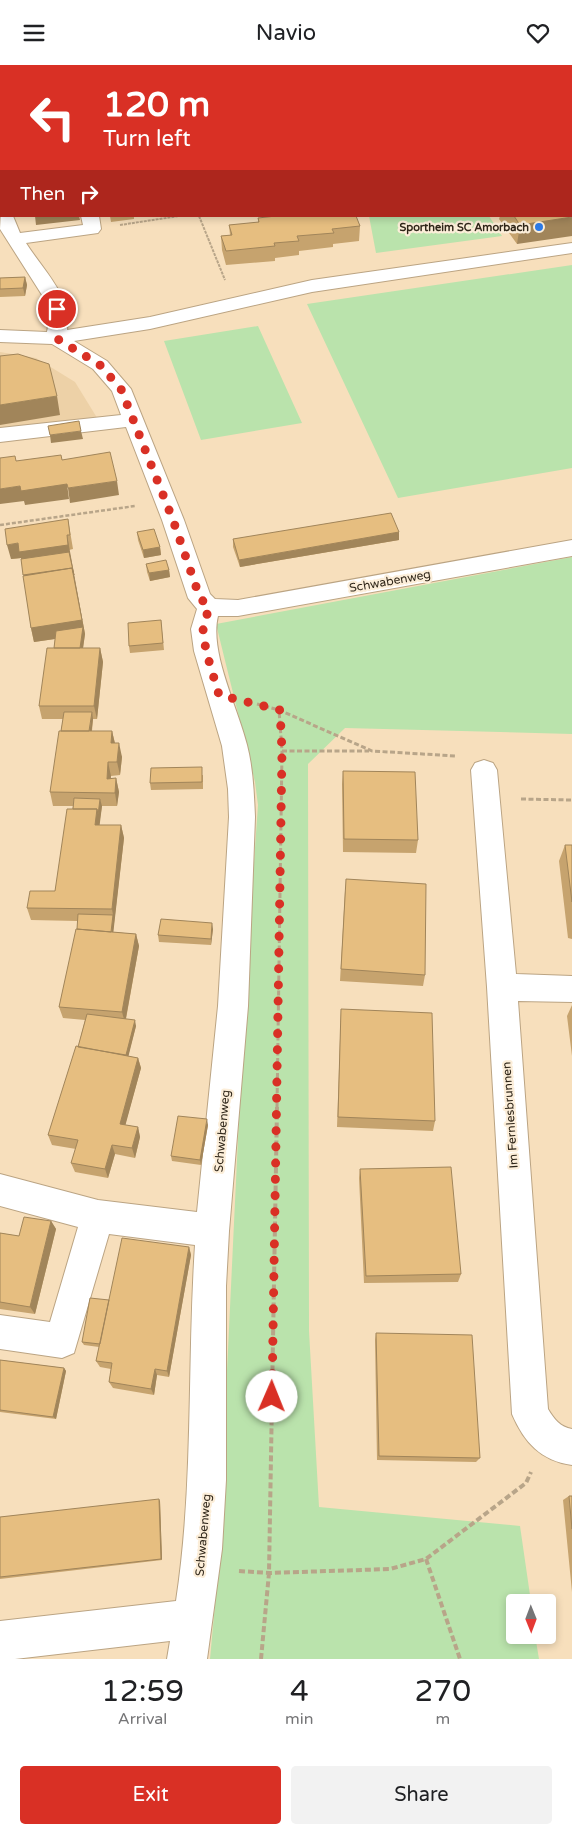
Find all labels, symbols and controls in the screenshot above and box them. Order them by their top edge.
icon: menu [20,19,48,47]
icon: heart [524,19,552,47]
text: Navio [256,20,316,46]
text: 120 m [103,84,210,126]
icon: left [20,85,85,150]
text: Turn left [103,126,191,152]
icon: right [75,180,103,208]
text: Then [20,183,65,205]
place label: Sportheim SC Amorbach [400,221,529,235]
marker: Sportheim SC Amorbach [533,221,545,233]
pin [36,288,78,330]
icon: arrive [43,295,71,323]
street label: Schwabenweg [348,567,432,595]
street label: Im Fernlesbrunnen [499,1061,521,1169]
street label: Schwabenweg [211,1089,233,1173]
position arrow [245,1370,297,1422]
street label: Schwabenweg [192,1493,214,1577]
north arrow [506,1594,556,1644]
map controls [506,1594,556,1644]
text: 12:59 [101,1673,184,1710]
text: 4 [290,1673,309,1710]
text: 270 [415,1673,471,1710]
text: Arrival [118,1709,167,1729]
text: min [285,1709,314,1729]
text: m [435,1709,450,1729]
button: Exit [20,1766,281,1824]
button: Share [291,1766,552,1824]

